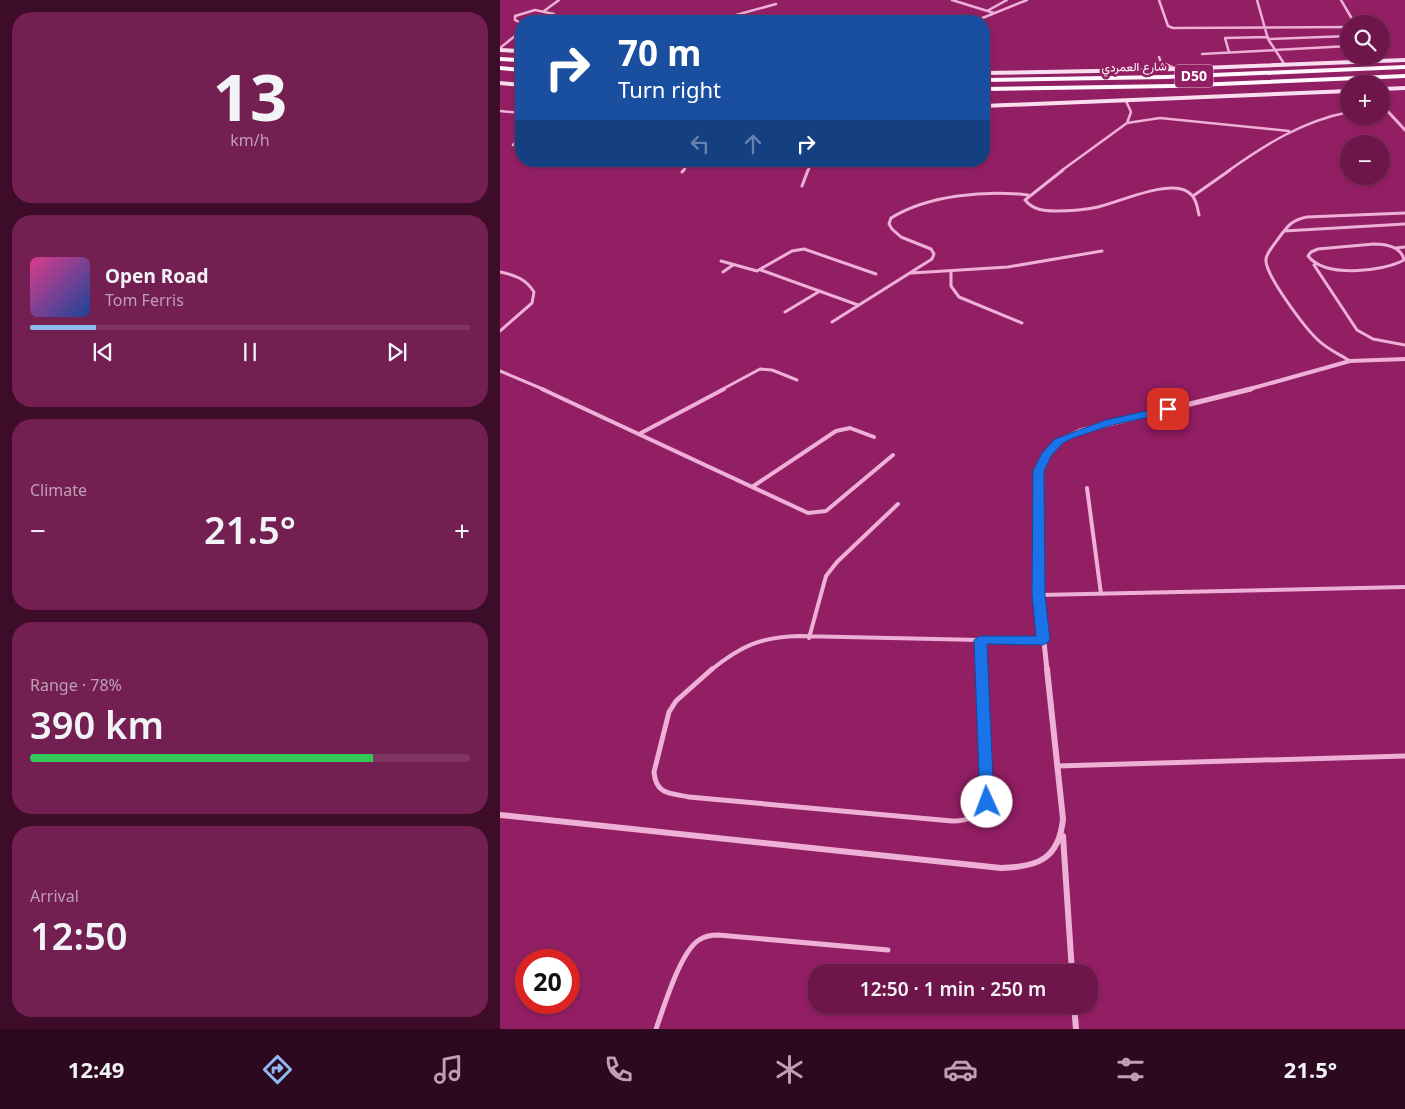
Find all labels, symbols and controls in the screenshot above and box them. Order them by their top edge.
map controls [1340,15,1390,185]
button: search [1340,15,1390,65]
text: 70 m [618,29,701,76]
icon: right [535,35,600,100]
text: 13 [213,52,287,140]
street label: شارع العمردي [1101,57,1167,78]
road number: D50 [1175,64,1213,88]
text: Turn right [618,74,721,104]
button: + [1340,75,1390,125]
text: km/h [230,129,270,151]
icon: left [686,130,714,158]
icon: ahead [739,130,767,158]
icon: right [792,130,820,158]
button: − [1340,135,1390,185]
text: Open Road [105,263,208,289]
text: Tom Ferris [105,289,184,311]
icon: previous [89,338,117,366]
icon: pause [236,338,264,366]
icon: next [383,338,411,366]
pin [1147,388,1189,430]
icon: arrive [1154,395,1182,423]
text: Climate [30,479,87,501]
text: 21.5° [204,503,296,555]
text: − [30,511,46,549]
text: + [454,511,470,549]
text: Range · 78% [30,674,122,696]
text: 390 km [30,698,164,750]
position arrow [960,775,1012,827]
text: Arrival [30,885,79,907]
text: 12:50 [30,909,127,961]
speed limit sign: 20 [515,949,580,1014]
text: 12:50 · 1 min · 250 m [860,976,1046,1002]
icon: directions [260,1052,295,1087]
icon: music [431,1052,466,1087]
icon: phone [601,1052,636,1087]
icon: climate [772,1052,807,1087]
icon: car [943,1052,978,1087]
icon: filters [1113,1052,1148,1087]
text: 12:49 [68,1054,124,1084]
text: 21.5° [1284,1054,1337,1084]

